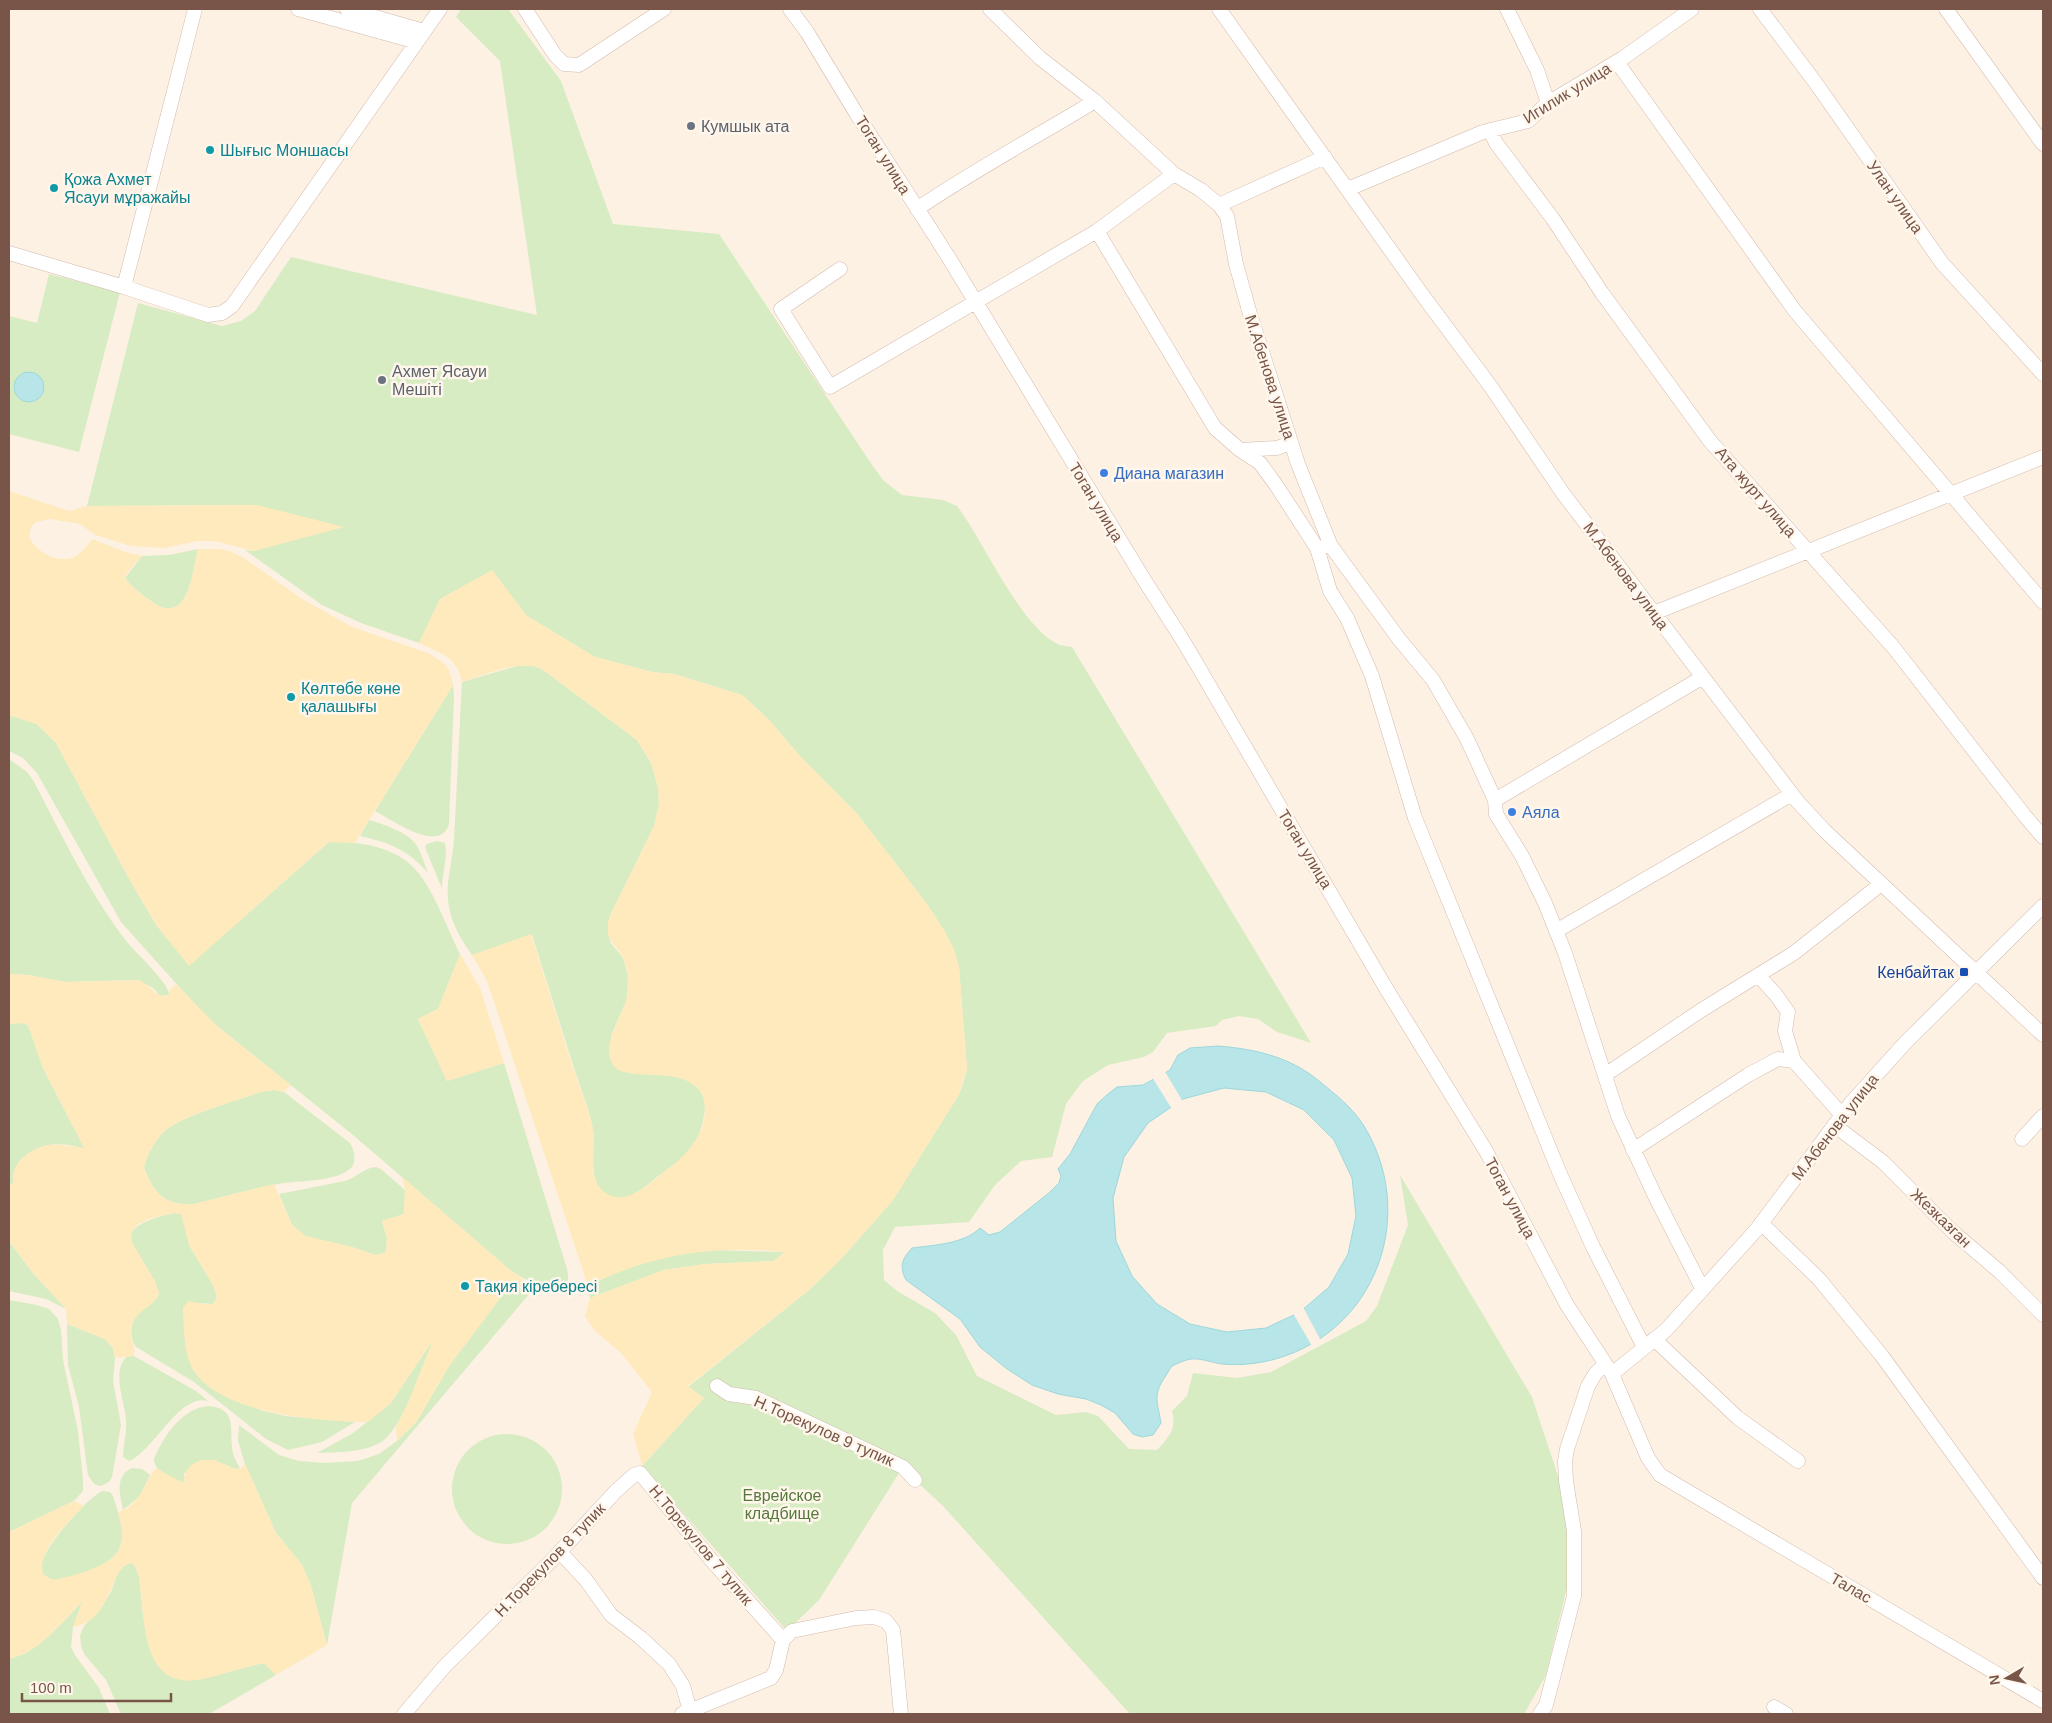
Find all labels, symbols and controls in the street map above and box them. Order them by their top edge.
street label: Игилик улица [1520,59,1614,127]
street label: Тоган улица [852,113,914,197]
place label: Кумшык ата [701,118,790,135]
marker: Кумшык ата [685,120,697,132]
place label: Шығыс Моншасы [220,142,348,159]
marker: Шығыс Моншасы [204,144,216,156]
street label: Улан улица [1864,157,1926,237]
place label: Қожа Ахмет Ясауи мұражайы [64,171,191,206]
marker: Қожа Ахмет Ясауи мұражайы [48,182,60,194]
street label: М.Абенова улица [1242,313,1298,441]
place label: Ахмет Ясауи Мешіті [392,363,487,398]
marker: Ахмет Ясауи Мешіті [376,374,388,386]
street label: Ата журт улица [1712,443,1800,541]
street label: Тоган улица [1066,459,1126,545]
place label: Диана магазин [1114,465,1224,482]
marker: Диана магазин [1098,467,1110,479]
street label: М.Абенова улица [1580,519,1672,633]
place label: Көлтөбе көне қалашығы [301,680,401,715]
marker: Көлтөбе көне қалашығы [285,691,297,703]
place label: Аяла [1522,804,1560,821]
street label: Тоган улица [1275,806,1335,892]
marker: Аяла [1506,806,1518,818]
place label: Кенбайтак [1877,964,1955,981]
marker: Кенбайтак [1958,966,1970,978]
street label: М.Абенова улица [1788,1071,1882,1183]
street label: Тоган улица [1482,1155,1538,1241]
street label: Жезказган [1907,1185,1975,1251]
place label: Тақия кіребересі [475,1278,597,1295]
marker: Тақия кіребересі [459,1280,471,1292]
street label: Н.Торекулов 9 тупик [752,1393,897,1470]
street label: Н.Торекулов 7 тупик [646,1482,757,1609]
park label: Еврейское кладбище [743,1487,822,1522]
street label: Н.Торекулов 8 тупик [491,1499,609,1620]
street label: Талас [1828,1570,1874,1606]
north arrow [1982,1653,2032,1703]
scale bar [22,1670,171,1702]
text: N [1985,1674,2003,1686]
text: 100 m [30,1679,72,1696]

